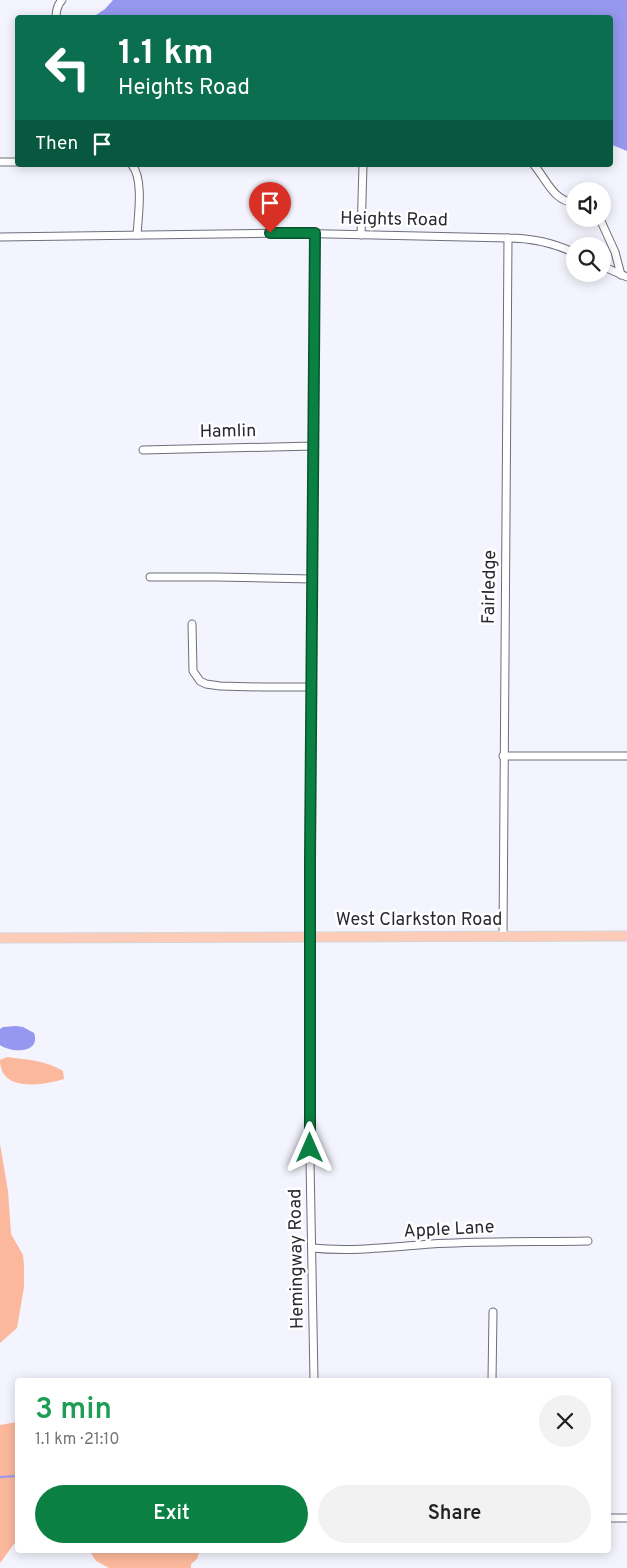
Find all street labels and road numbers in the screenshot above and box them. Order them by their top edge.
street label: Heights Road [340,208,448,232]
street label: Hamlin [200,420,256,444]
street label: Fairledge [478,550,502,624]
street label: West Clarkston Road [336,909,502,932]
street label: Hemingway Road [284,1189,310,1329]
street label: Apple Lane [403,1216,495,1244]

